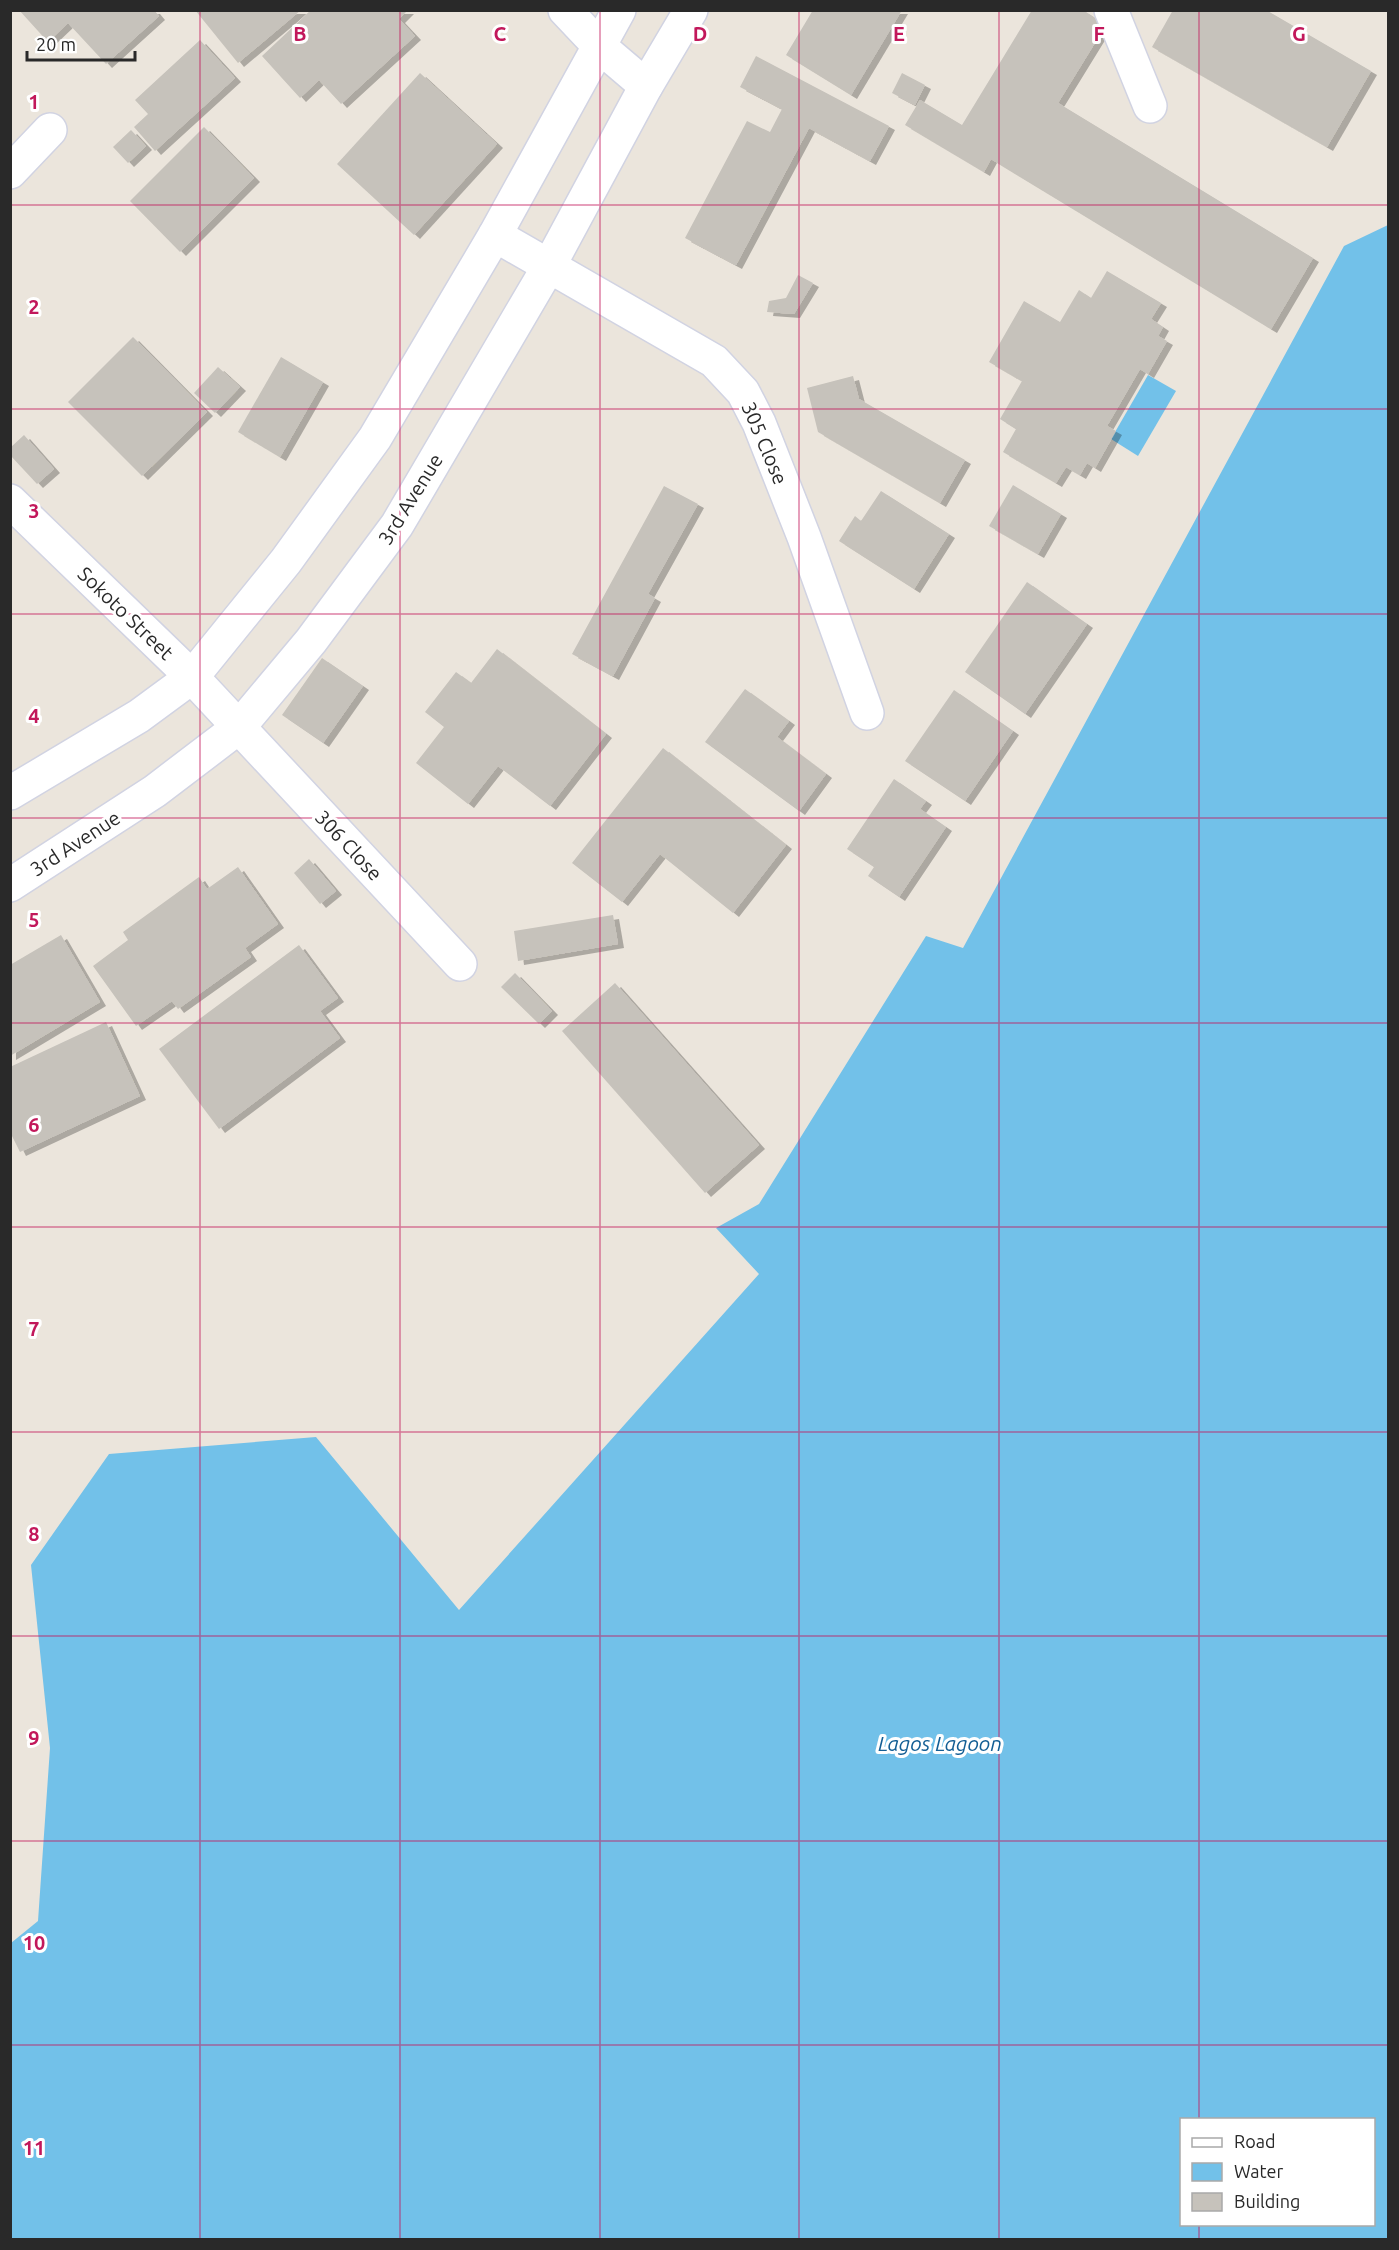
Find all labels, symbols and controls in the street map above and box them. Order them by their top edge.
text: B [293,22,307,45]
text: C [494,22,507,45]
text: D [693,22,707,45]
text: E [893,22,905,45]
text: F [1093,22,1105,45]
text: G [1292,22,1306,45]
scale bar [27,24,135,62]
text: 20 m [36,34,76,54]
text: 1 [28,90,40,113]
text: 2 [28,295,40,318]
street label: 305 Close [737,398,793,488]
street label: 3rd Avenue [373,449,447,549]
text: 3 [28,499,40,522]
street label: Sokoto Street [74,562,179,664]
text: 4 [28,704,40,727]
street label: 3rd Avenue [26,805,124,881]
street label: 306 Close [311,805,387,885]
text: 5 [28,908,40,931]
text: 6 [28,1113,40,1136]
text: 7 [28,1317,40,1340]
text: 8 [28,1522,40,1545]
text: 9 [28,1726,40,1749]
water label: Lagos Lagoon [878,1731,1002,1755]
text: 10 [23,1931,45,1954]
legend [1180,2118,1375,2226]
text: Road [1234,2131,1276,2151]
text: 11 [23,2136,45,2159]
text: Water [1234,2161,1284,2181]
text: Building [1234,2191,1300,2211]

